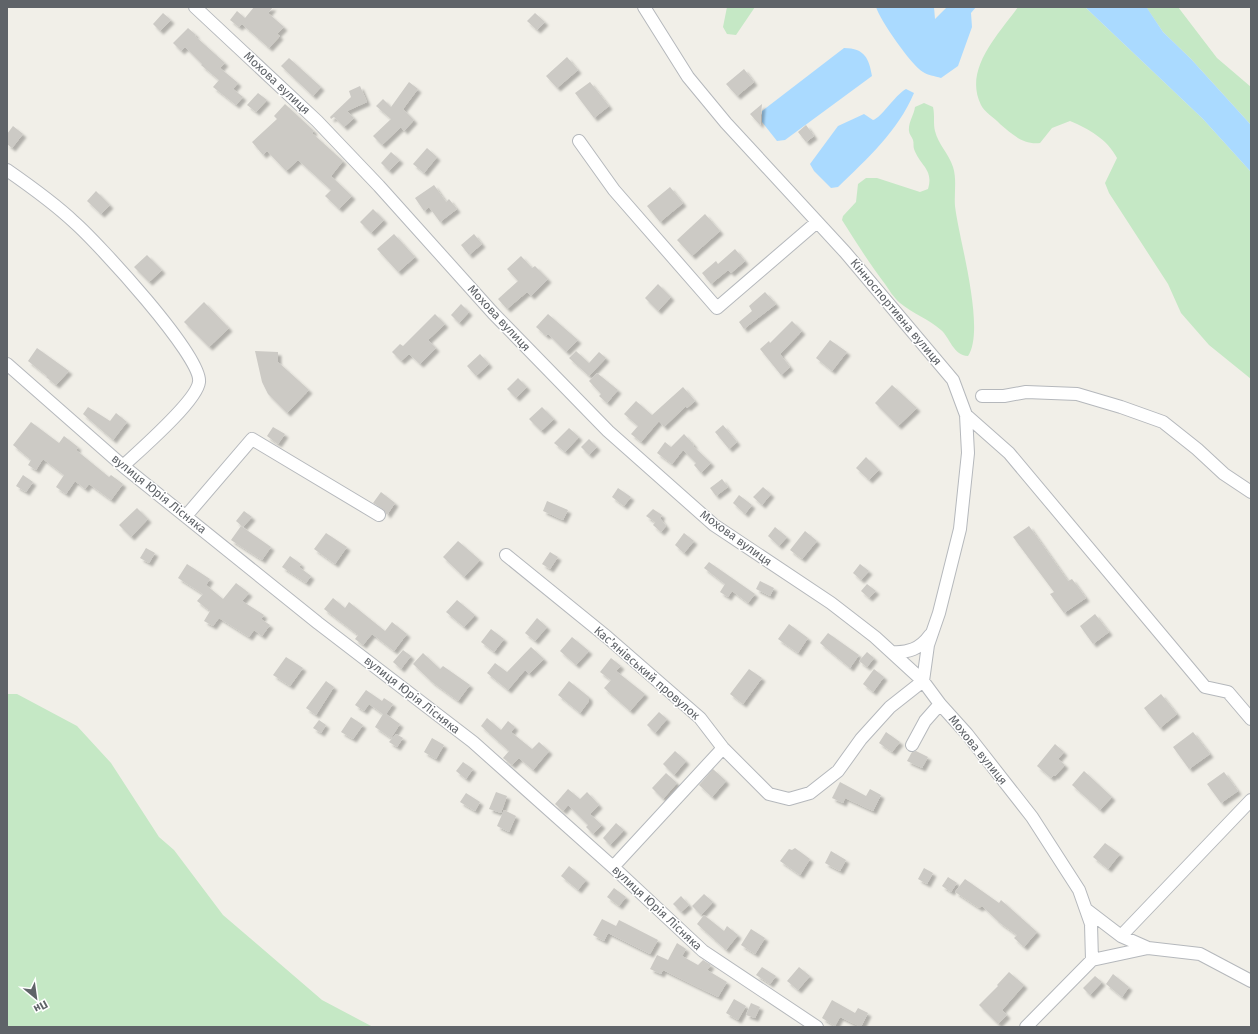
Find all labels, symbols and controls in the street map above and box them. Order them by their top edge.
street label: Мохова вулиця [241,49,313,117]
street label: Кінноспортивна вулиця [847,256,945,368]
street label: Мохова вулиця [465,282,533,354]
street label: вулиця Юрія Лісняка [109,452,209,536]
street label: Мохова вулиця [697,507,775,569]
street label: Касʼянівський провулок [591,623,703,723]
street label: вулиця Юрія Лісняка [361,653,463,737]
street label: Мохова вулиця [946,712,1010,788]
street label: вулиця Юрія Лісняка [609,863,705,953]
north arrow [16,978,56,1018]
text: Пн [31,997,50,1015]

